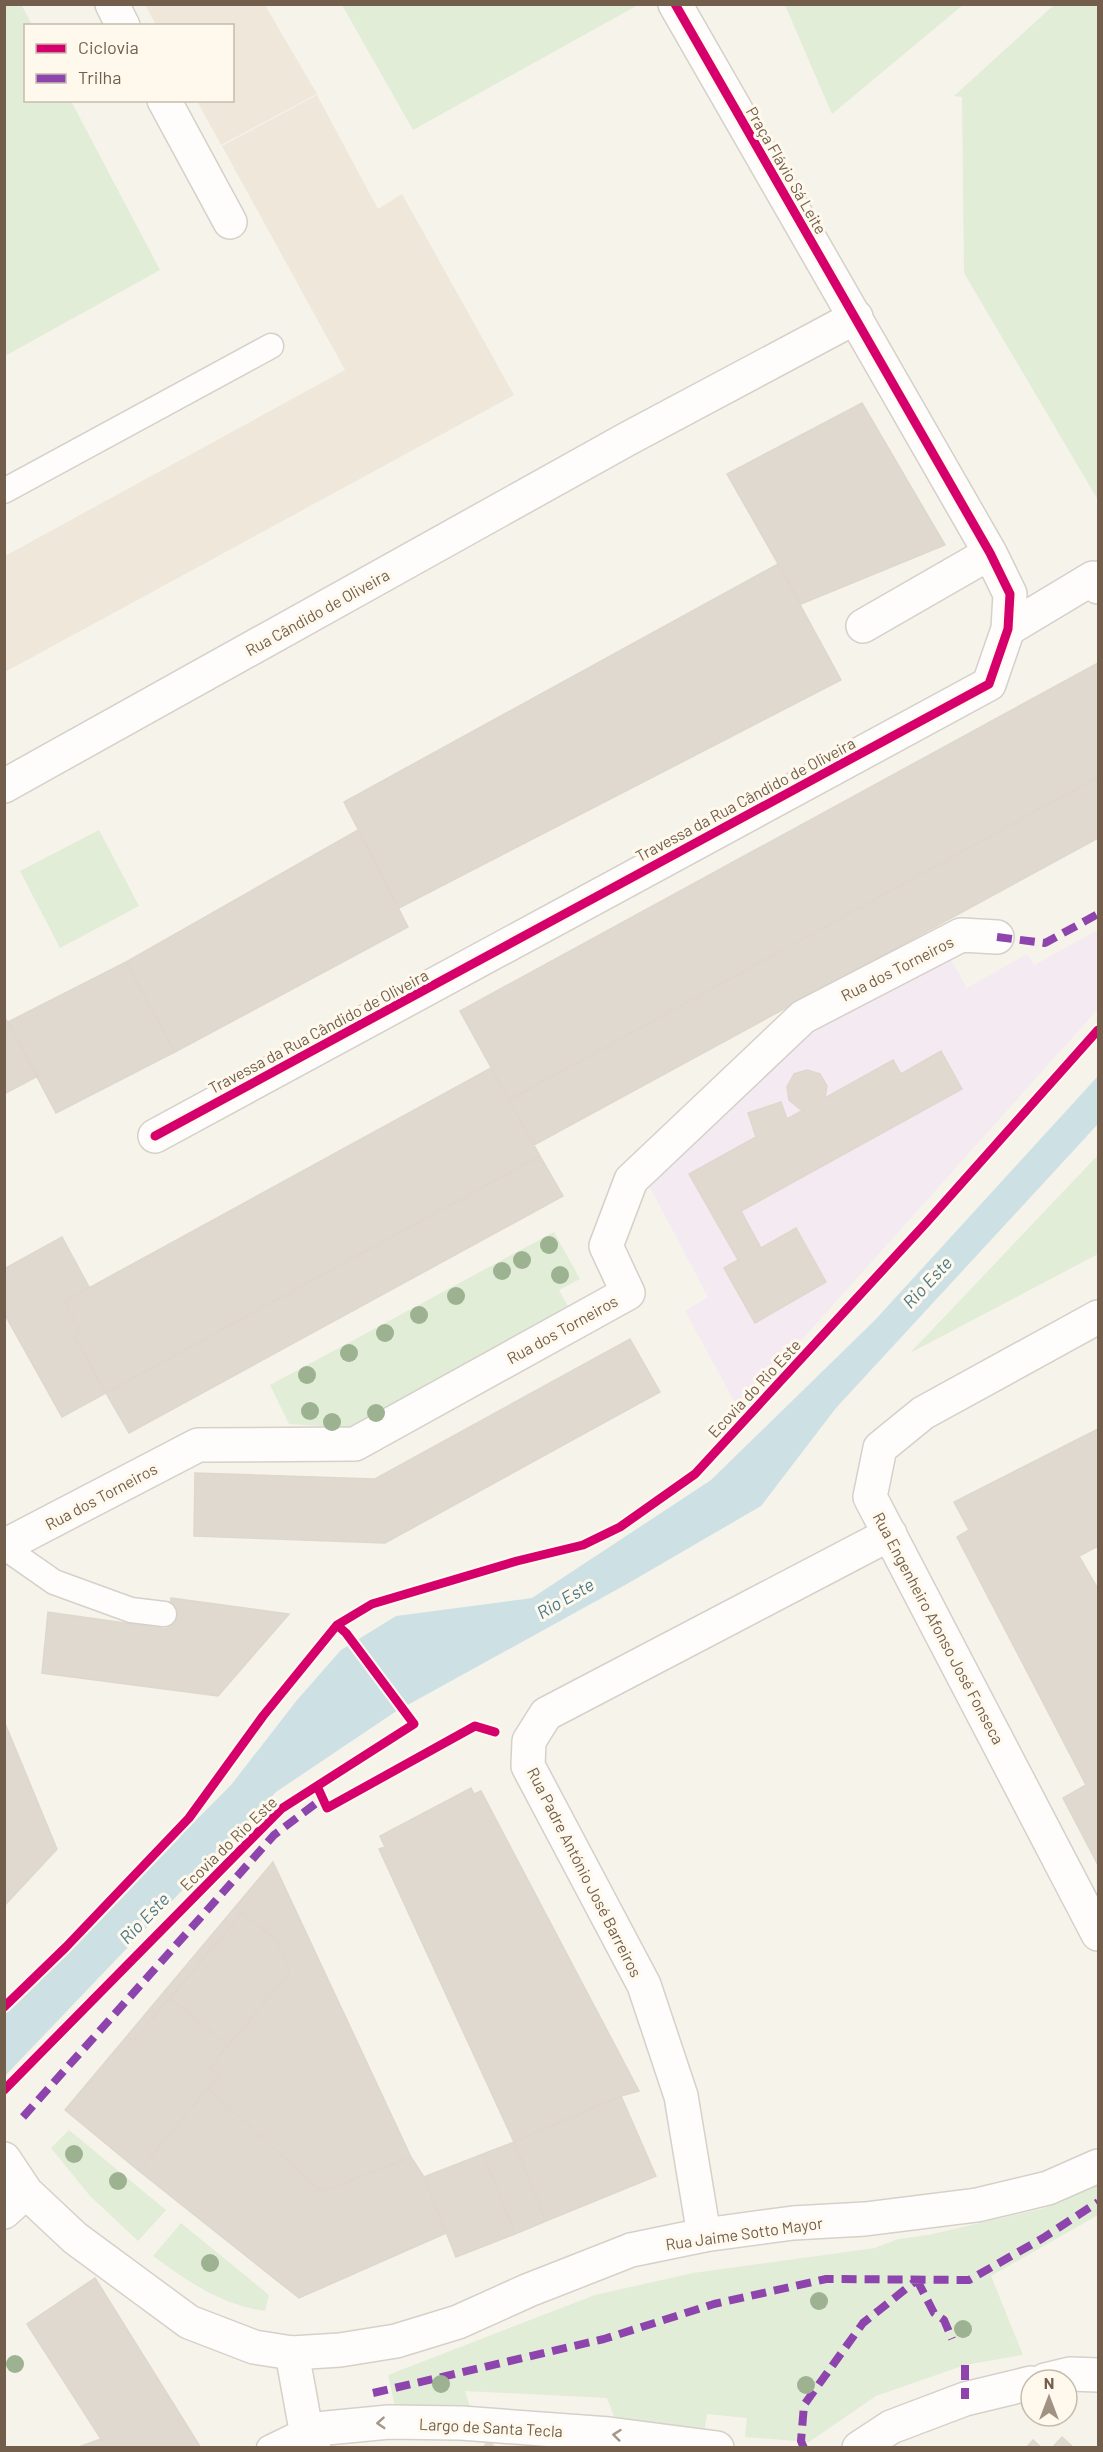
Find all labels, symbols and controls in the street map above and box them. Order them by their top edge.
legend [24,24,234,102]
text: Ciclovia [78,36,139,58]
text: Trilha [78,66,122,88]
street label: Praça Flávio Sá Leite [743,103,831,237]
street label: Rua Cândido de Oliveira [242,565,392,659]
street label: Travessa da Rua Cândido de Oliveira [632,733,858,865]
street label: Rua dos Torneiros [837,931,957,1005]
street label: Travessa da Rua Cândido de Oliveira [205,965,431,1097]
water label: Rio Este [898,1252,956,1312]
street label: Rua dos Torneiros [503,1291,621,1367]
street label: Ecovia do Rio Este [704,1335,804,1441]
street label: Rua dos Torneiros [42,1459,160,1533]
street label: Rua Engenheiro Afonso José Fonseca [870,1509,1008,1747]
water label: Rio Este [532,1573,598,1623]
street label: Rua Padre António José Barreiros [524,1764,646,1980]
street label: Ecovia do Rio Este [176,1792,280,1894]
water label: Rio Este [114,1888,174,1948]
street label: Rua Jaime Sotto Mayor [664,2213,824,2253]
north arrow [1019,2368,1079,2428]
text: N [1044,2373,1054,2392]
street label: Largo de Santa Tecla [419,2414,563,2440]
one-way arrow [376,2416,385,2429]
one-way arrow [613,2429,622,2442]

